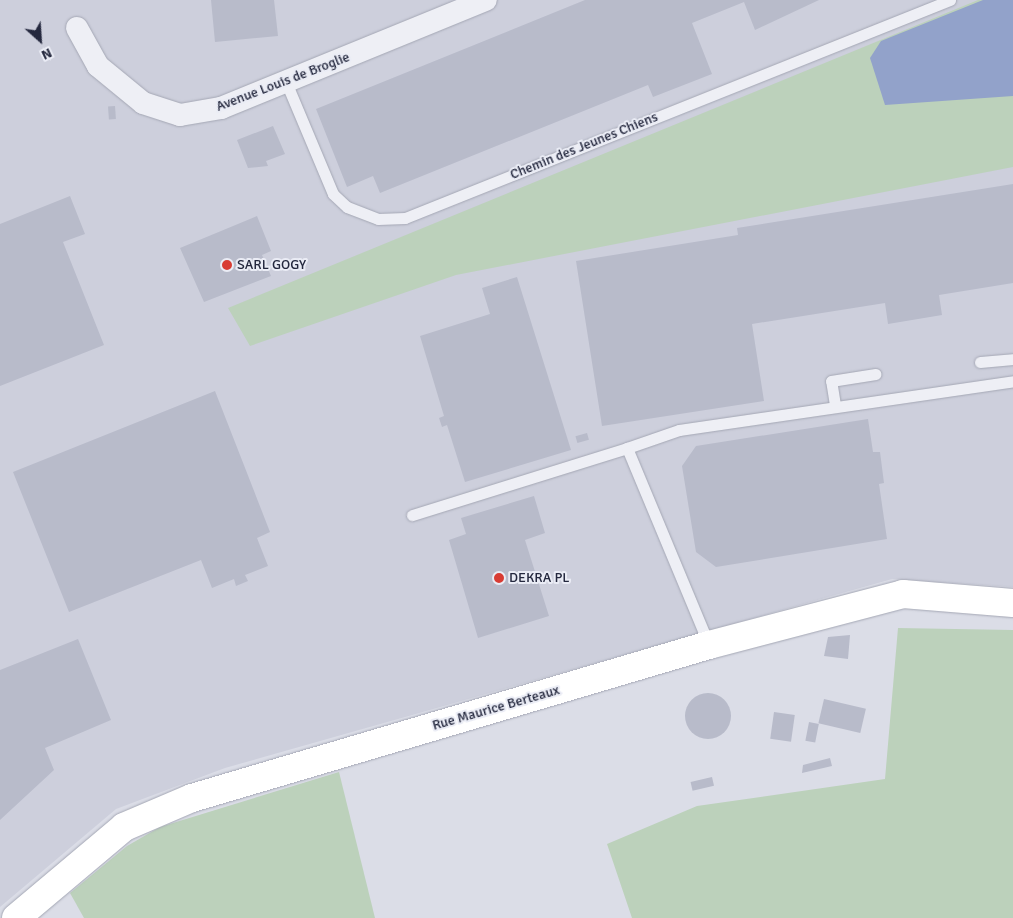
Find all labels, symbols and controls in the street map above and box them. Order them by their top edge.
north arrow [15,15,65,65]
text: N [39,44,55,64]
street label: Avenue Louis de Broglie [214,49,352,115]
street label: Chemin des Jeunes Chiens [508,109,660,183]
place label: SARL GOGY [237,257,306,273]
marker: SARL GOGY [221,259,233,271]
place label: DEKRA PL [509,570,570,586]
marker: DEKRA PL [493,572,505,584]
street label: Rue Maurice Berteaux [430,682,562,734]

